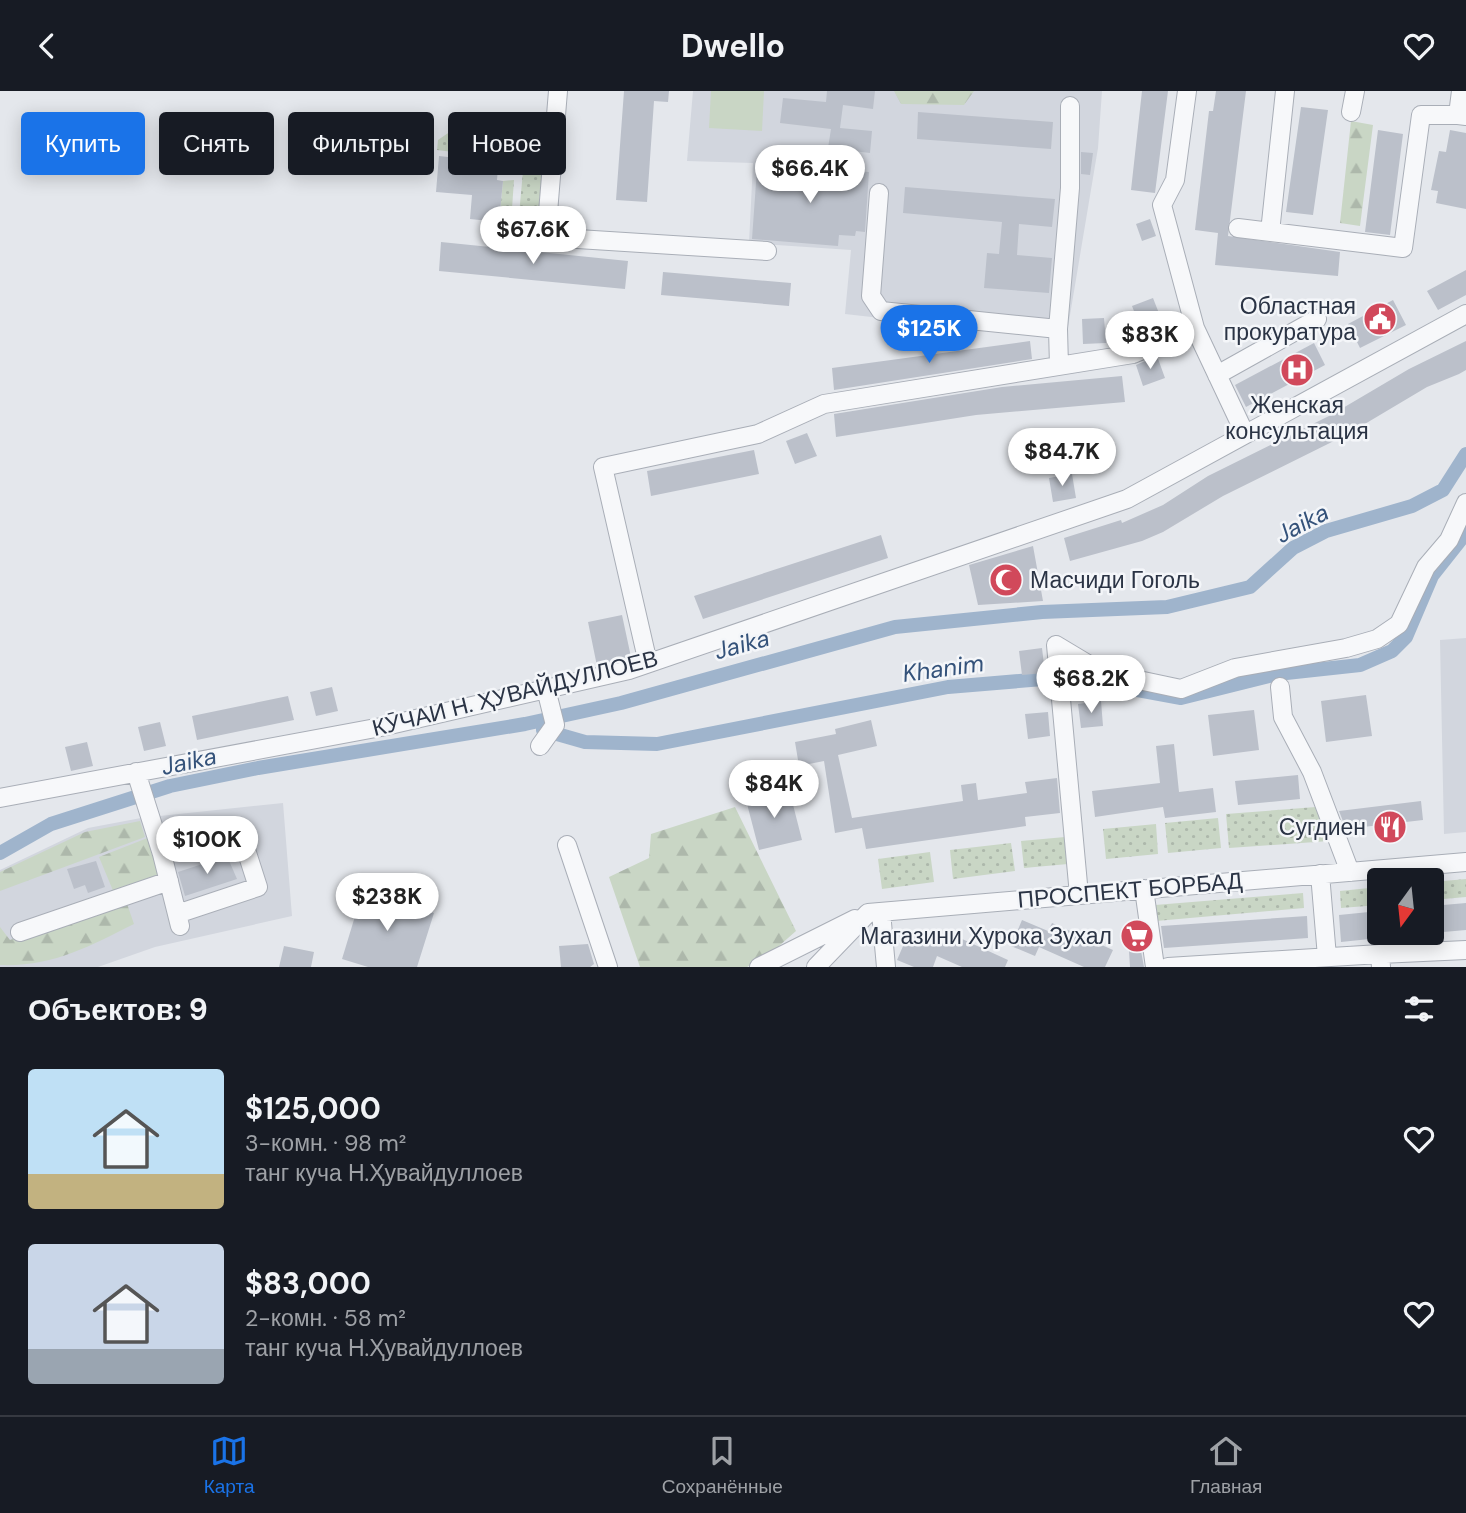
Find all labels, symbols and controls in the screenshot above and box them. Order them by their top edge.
text: Dwello [681,25,785,67]
icon: back [28,27,66,65]
icon: heart [1400,27,1438,65]
chip: Купить [21,112,145,175]
chip: Снять [159,112,274,175]
chip: Фильтры [288,112,434,175]
chip: Новое [448,112,566,175]
pin: $66.4K [753,145,867,205]
text: $66.4K [771,153,849,183]
pin: $67.6K [476,207,590,266]
text: $67.6K [496,214,570,244]
place label: Областная прокуратура [1224,291,1356,347]
public building icon: Областная прокуратура [1361,300,1399,338]
pin: $125K [880,306,978,365]
pin: $83K [1109,311,1191,371]
text: $125K [897,313,961,343]
text: $83K [1121,319,1179,349]
hospital icon: Женская консультация [1278,351,1316,389]
place label: Женская консультация [1225,390,1369,446]
pin: $84.7K [1005,429,1119,488]
text: $84.7K [1024,436,1100,466]
water label: Jaika [1270,496,1334,550]
mosque icon: Масчиди Гоголь [987,561,1025,599]
place label: Масчиди Гоголь [1030,565,1200,595]
water label: Jaika [711,622,773,666]
street label: КӮЧАИ Н. ҲУВАЙДУЛЛОЕВ [369,643,661,743]
water label: Khanim [900,647,986,689]
pin: $68.2K [1034,655,1148,715]
text: $68.2K [1052,663,1130,693]
water label: Jaika [159,740,219,782]
pin: $84K [733,761,815,820]
text: $84K [745,768,803,798]
restaurant icon: Сугдиен [1371,808,1409,846]
place label: Сугдиен [1279,812,1366,842]
pin: $100K [158,817,256,876]
text: $100K [172,824,242,854]
street label: ПРОСПЕКТ БОРБАД [1016,865,1244,915]
north arrow [1367,868,1444,945]
map controls [1367,868,1444,945]
pin: $238K [338,873,436,933]
text: $238K [352,881,422,911]
supermarket icon: Магазини Хурока Зухал [1118,917,1156,955]
place label: Магазини Хурока Зухал [860,921,1112,951]
text: Объектов: 9 [28,990,208,1029]
icon: filters [1400,990,1438,1028]
text: $125,000 [245,1089,381,1128]
icon: home [84,1097,168,1181]
icon: heart [1400,1120,1438,1158]
text: 3-комн. · 98 m² [245,1128,406,1158]
text: танг куча Н.Ҳувайдуллоев [245,1158,523,1188]
text: $83,000 [245,1264,371,1303]
icon: home [84,1272,168,1356]
icon: heart [1400,1295,1438,1333]
text: 2-комн. · 58 m² [245,1303,406,1333]
text: танг куча Н.Ҳувайдуллоев [245,1333,523,1363]
tab: Карта [204,1432,254,1499]
tab: Сохранённые [662,1432,783,1499]
tab: Главная [1190,1432,1262,1499]

